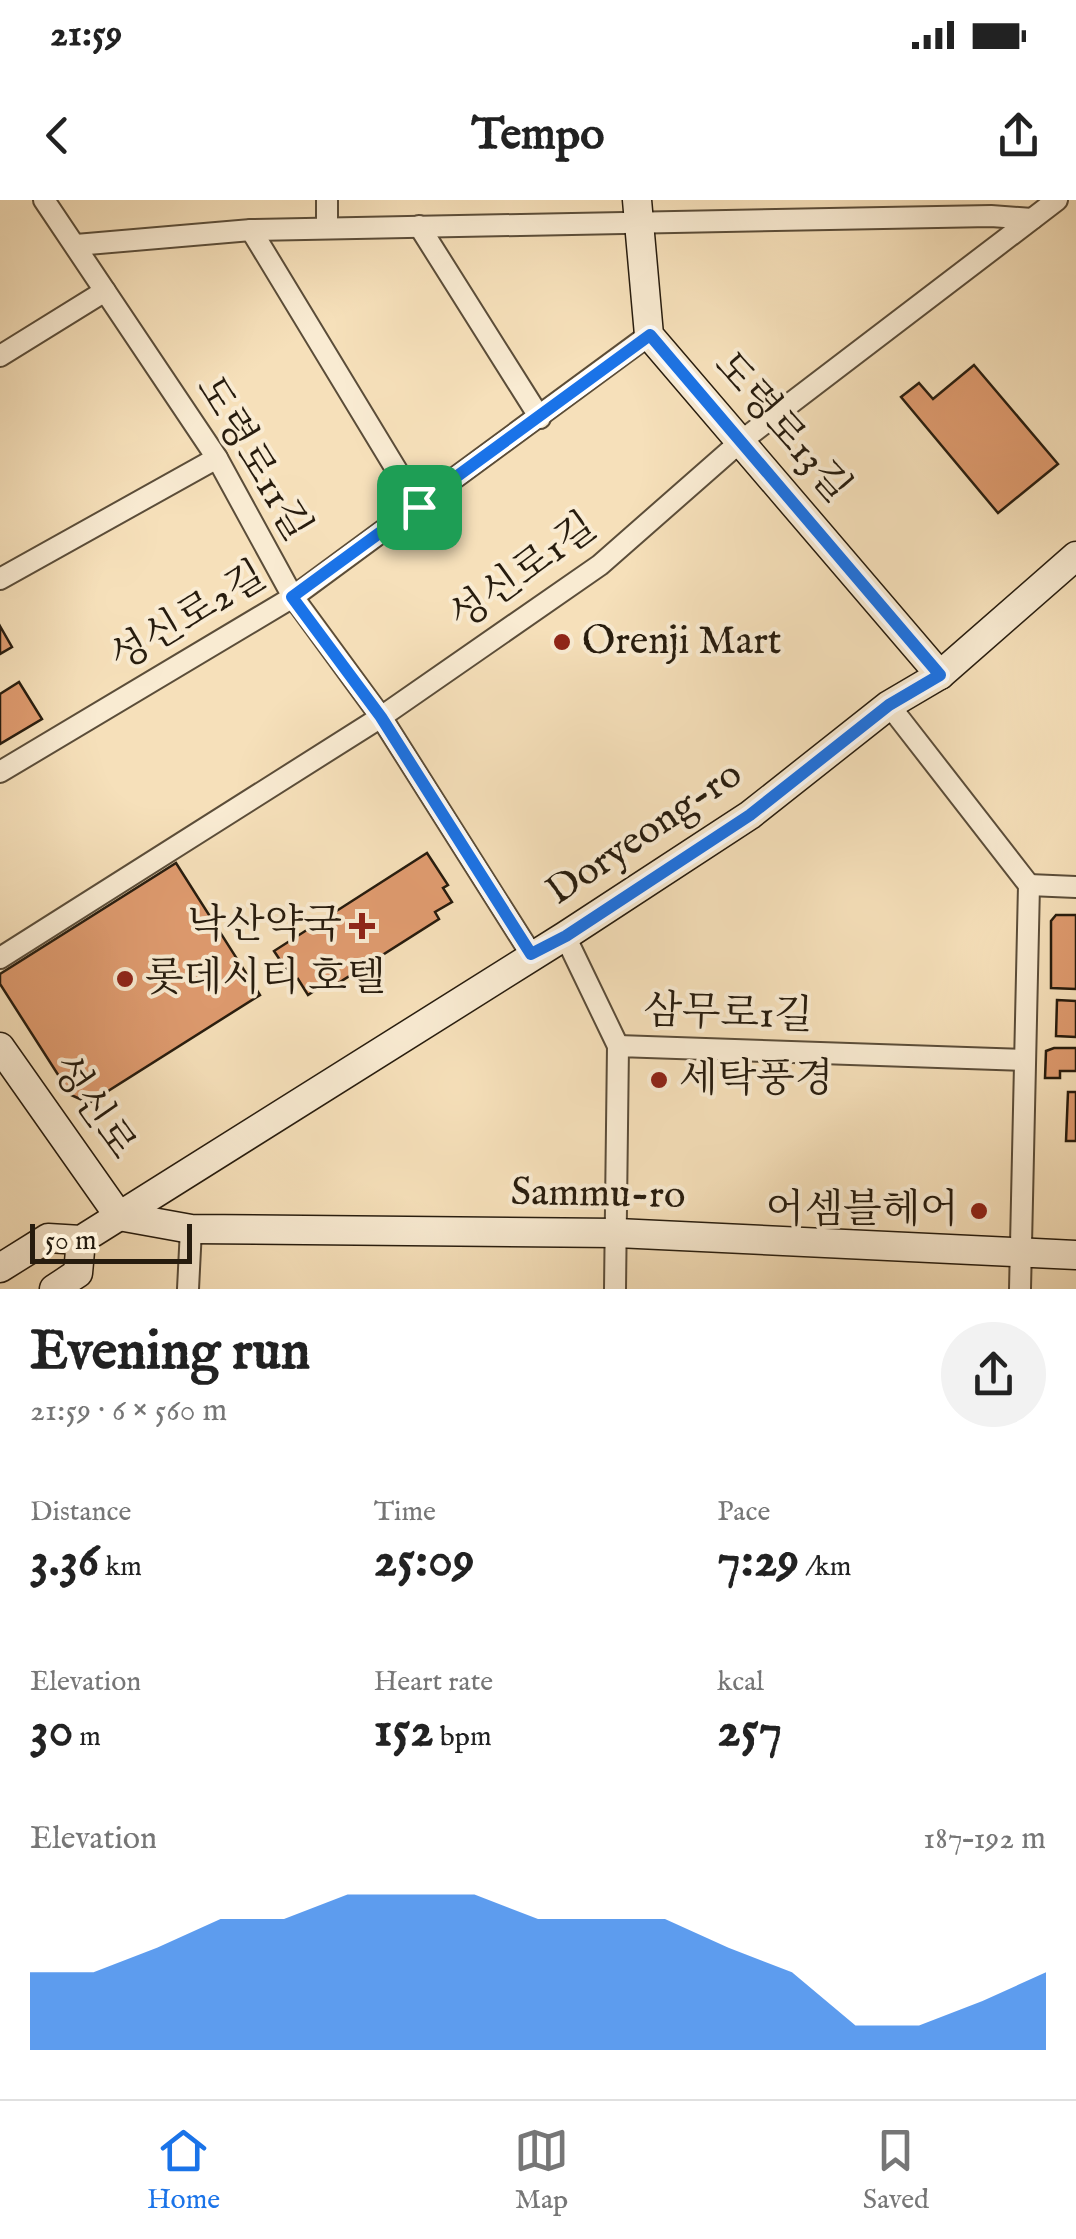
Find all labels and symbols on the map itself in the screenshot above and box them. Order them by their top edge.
street label: 도령로13길 [701,342,861,514]
street label: 도령로11길 [183,367,321,551]
pin [377,465,462,550]
street label: 성신로1길 [440,503,608,643]
street label: 성신로2길 [102,552,276,684]
place label: Orenji Mart [582,617,782,668]
marker: Orenji Mart [551,631,573,653]
street label: Doryeong-ro [537,750,753,918]
place label: 낙산약국 [187,901,342,952]
marker: 낙산약국 [351,915,373,937]
place label: 롯데시티 호텔 [145,954,386,1005]
marker: 롯데시티 호텔 [114,968,136,990]
street label: 삼무로1길 [642,987,814,1043]
street label: 성신로 [38,1046,146,1170]
place label: 세탁풍경 [679,1055,834,1106]
marker: 세탁풍경 [648,1069,670,1091]
street label: Sammu-ro [510,1168,686,1222]
place label: 어셈블헤어 [766,1186,959,1237]
marker: 어셈블헤어 [968,1200,990,1222]
scale bar [30,1219,192,1264]

